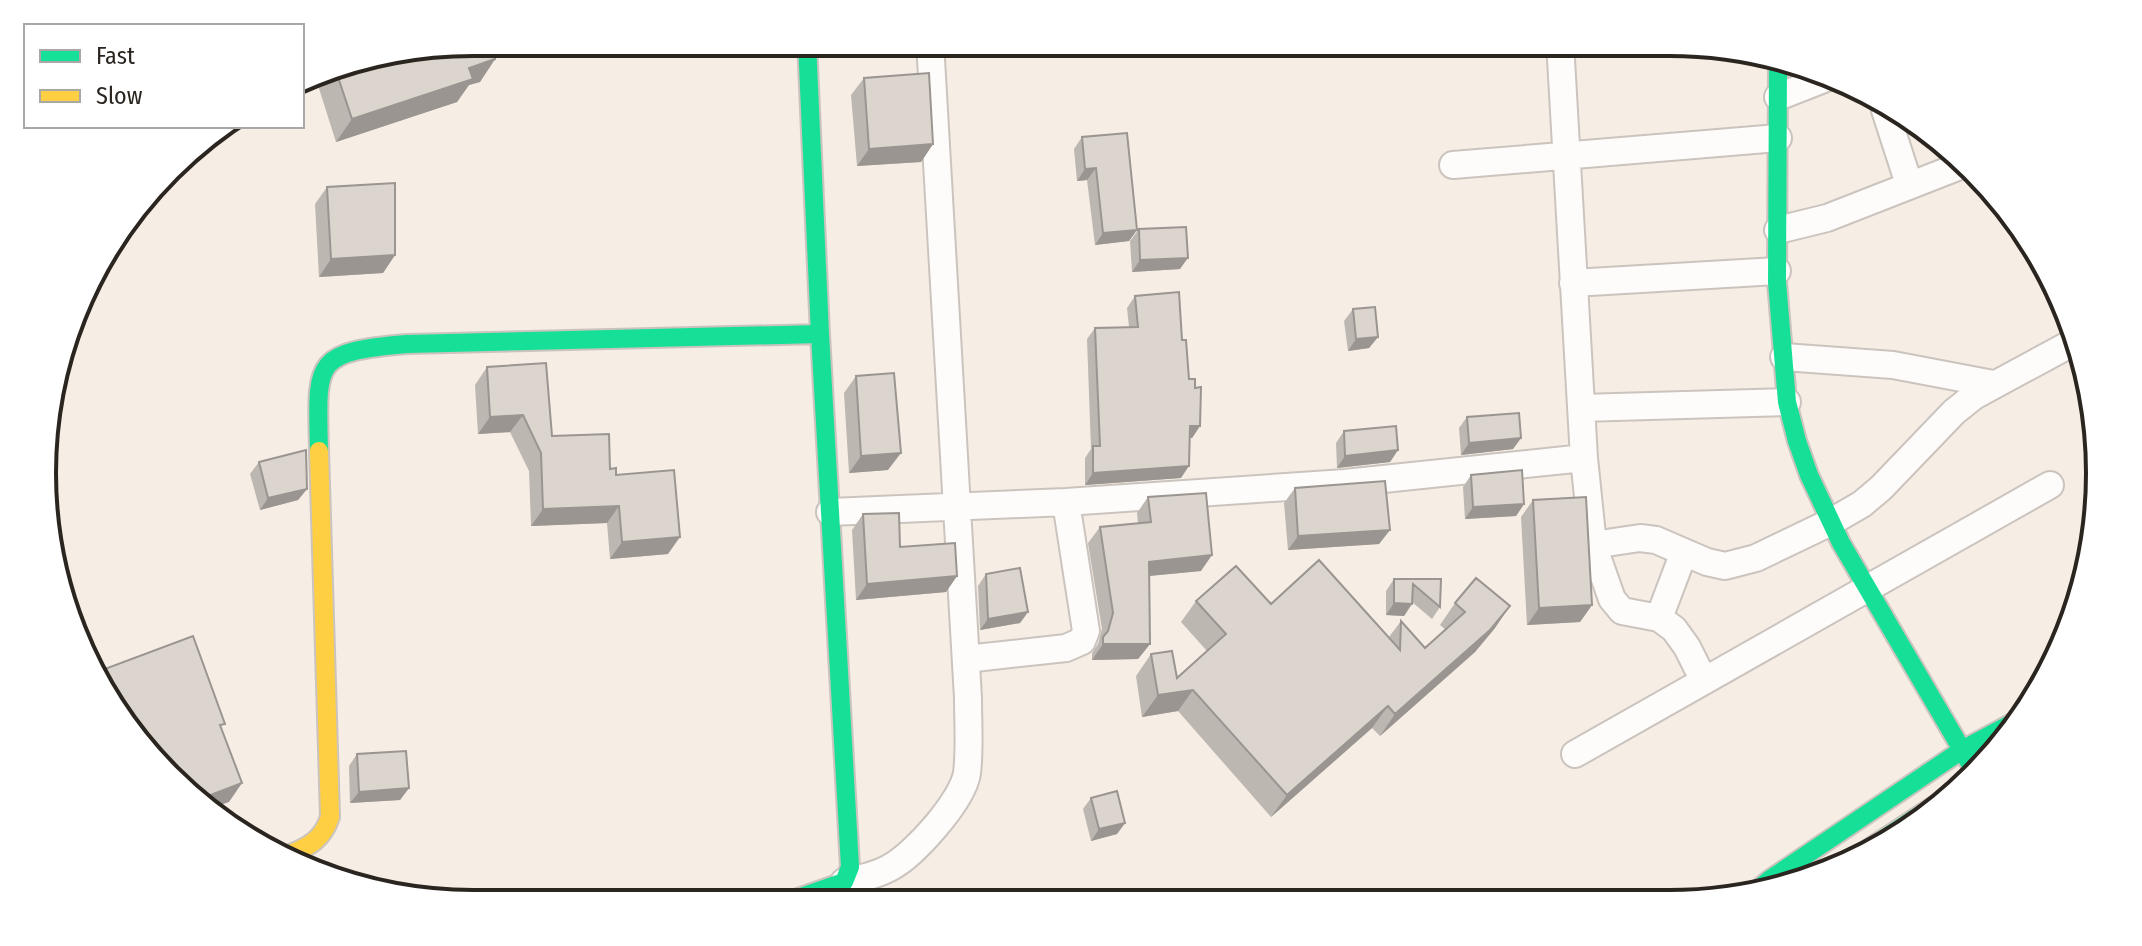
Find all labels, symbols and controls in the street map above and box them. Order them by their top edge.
legend [24,24,304,128]
text: Fast [96,42,135,70]
text: Slow [96,82,143,110]

